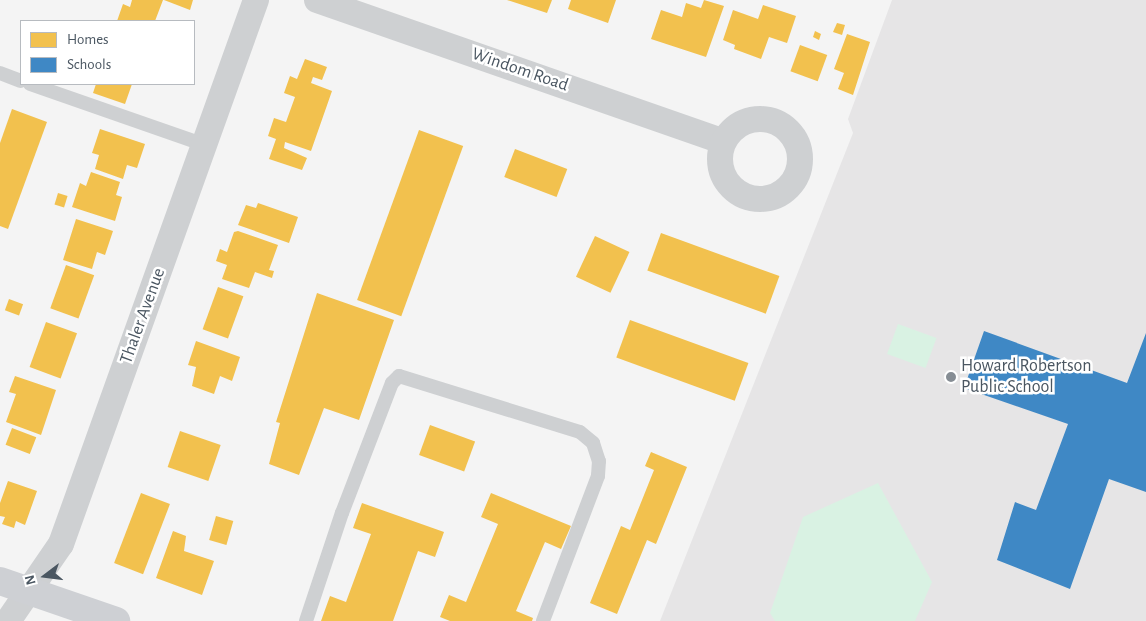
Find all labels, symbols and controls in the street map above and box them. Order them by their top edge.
legend [20,20,195,85]
text: Homes [67,32,109,47]
street label: Windom Road [469,43,571,97]
text: Schools [67,57,111,72]
street label: Thaler Avenue [116,265,170,367]
place label: Howard Robertson Public School [961,356,1091,398]
marker: Howard Robertson Public School [945,371,957,383]
north arrow [20,551,70,601]
text: N [22,573,39,586]

